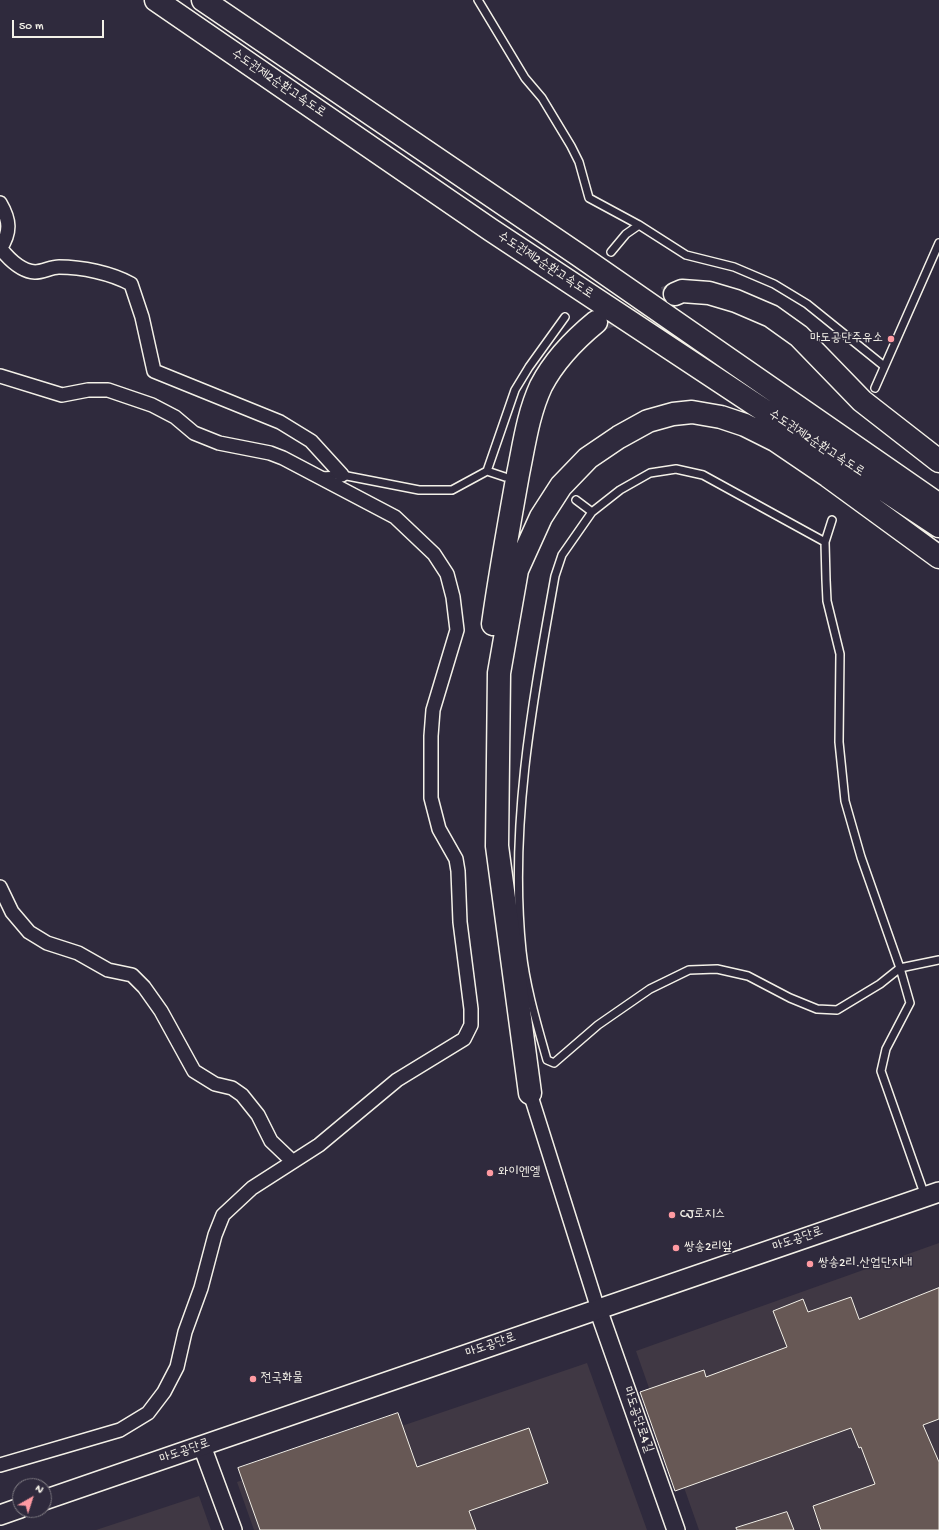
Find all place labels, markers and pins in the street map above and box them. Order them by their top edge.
place label: 마도공단주유소 [810,331,883,347]
marker: 마도공단주유소 [886,334,896,344]
place label: 와이엔엘 [498,1165,540,1181]
marker: 와이엔엘 [485,1168,495,1178]
place label: CJ로지스 [680,1207,725,1223]
marker: CJ로지스 [667,1210,677,1220]
place label: 쌍송2리앞 [684,1240,732,1256]
marker: 쌍송2리앞 [671,1243,681,1253]
place label: 쌍송2리.산업단지내 [818,1256,912,1272]
marker: 쌍송2리.산업단지내 [805,1259,815,1269]
place label: 전국화물 [261,1371,303,1387]
marker: 전국화물 [248,1374,258,1384]

